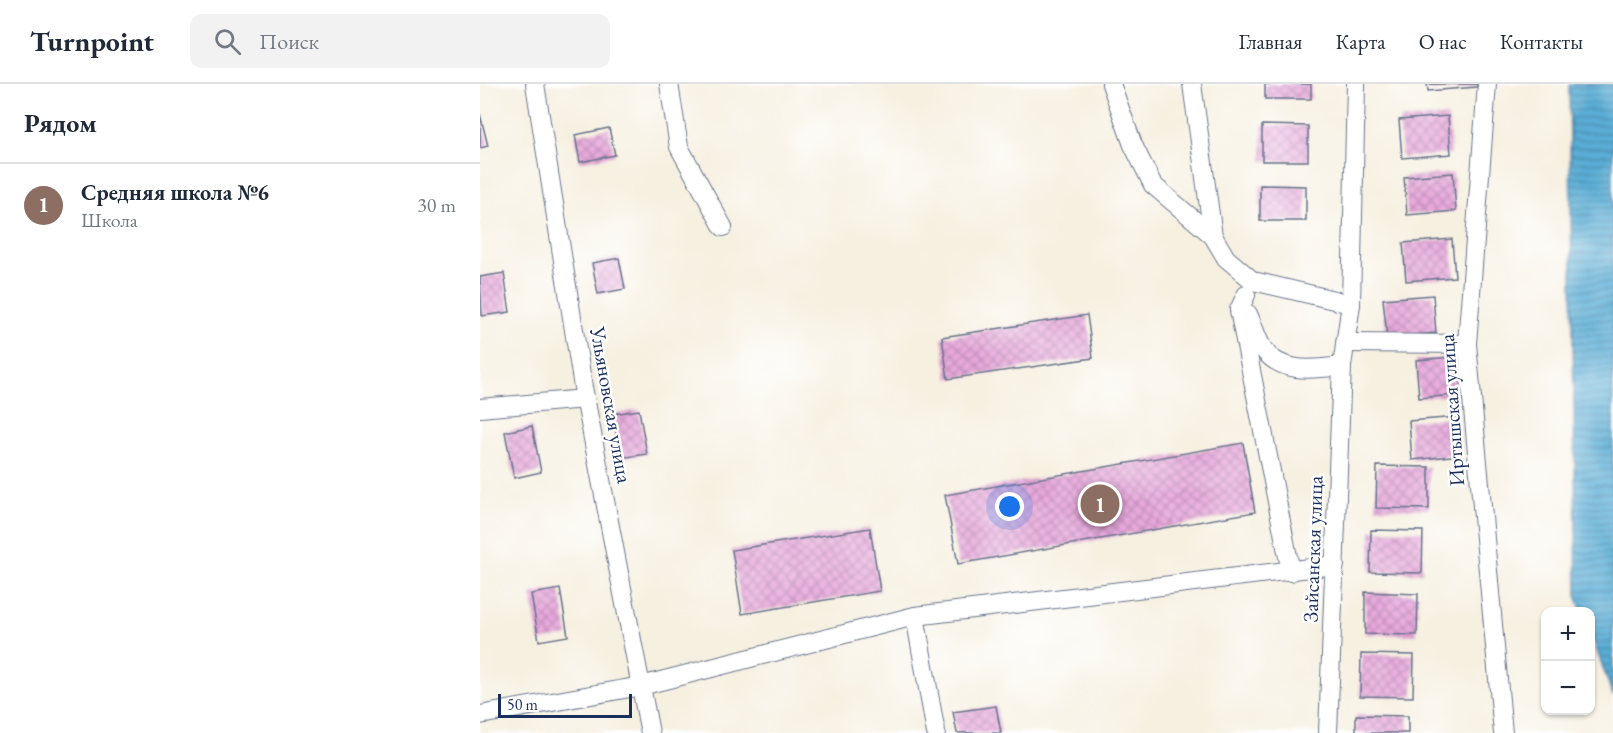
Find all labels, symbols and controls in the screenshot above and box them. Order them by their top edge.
search box [190,14,610,68]
text: Turnpoint [30,23,154,59]
icon: search [211,25,244,58]
text: Поиск [259,27,319,56]
text: Главная [1238,28,1302,55]
text: Карта [1335,28,1386,55]
text: О нас [1419,28,1467,55]
text: Контакты [1500,28,1583,55]
text: Рядом [24,106,97,140]
text: Средняя школа №6 [81,178,269,207]
text: 1 [38,192,49,218]
text: 30 m [417,192,456,218]
text: Школа [81,207,138,233]
street label: Ульяновская улица [584,324,639,486]
street label: Иртышская улица [1433,332,1470,487]
street label: Зайсанская улица [1296,475,1329,623]
pin: 1 [1080,482,1120,526]
your location [995,492,1024,521]
map controls [1541,607,1595,715]
button: + [1541,607,1595,661]
button: − [1541,661,1595,715]
scale bar [498,691,632,718]
text: 50 m [507,694,538,715]

